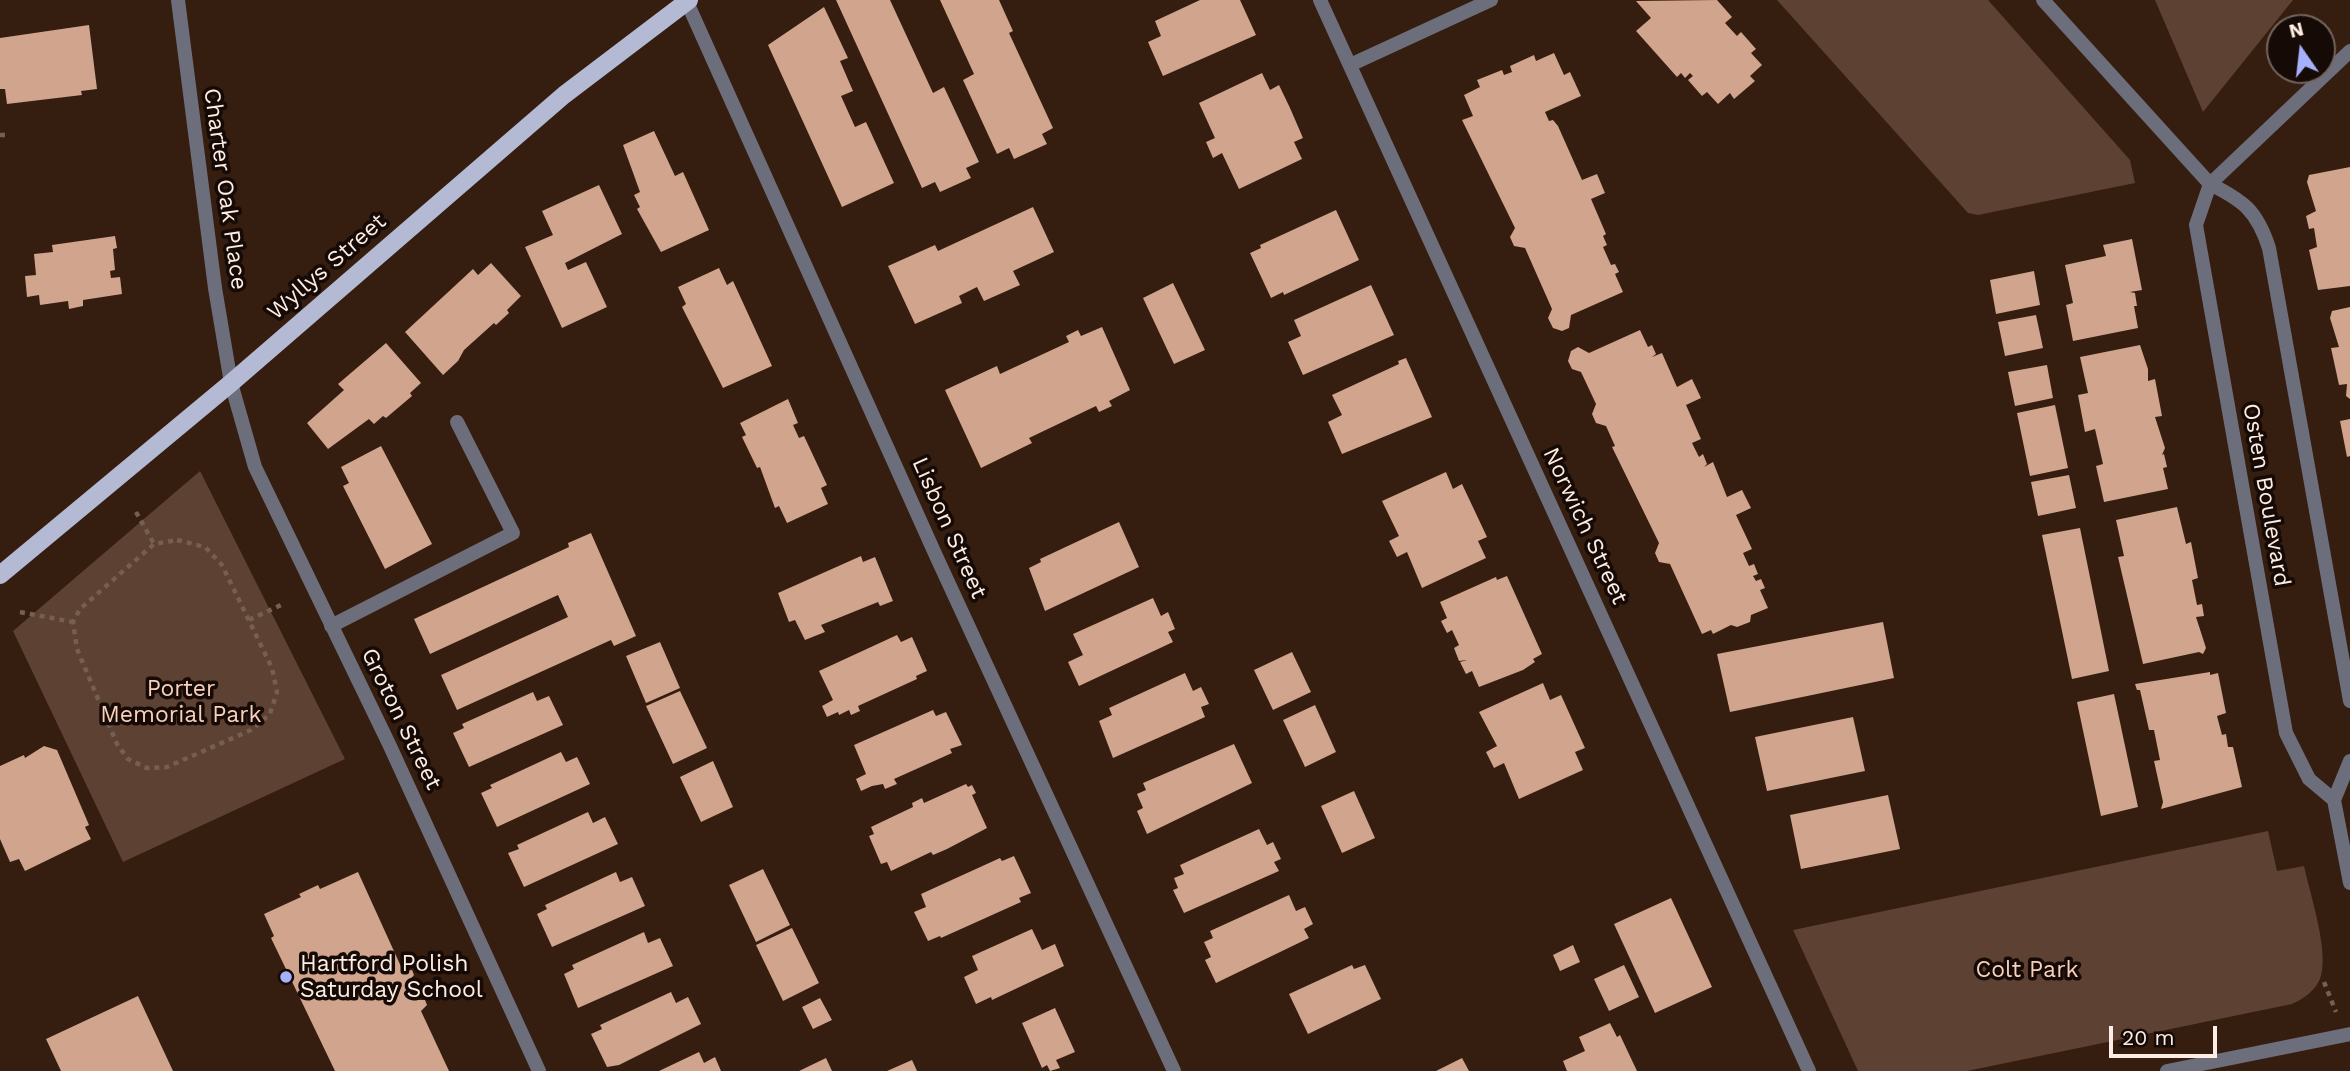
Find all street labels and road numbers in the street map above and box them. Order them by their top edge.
street label: Charter Oak Place [197,86,253,292]
street label: Wyllys Street [262,208,392,326]
street label: Osten Boulevard [2236,401,2296,589]
street label: Norwich Street [1537,443,1633,609]
street label: Lisbon Street [906,453,992,603]
street label: Groton Street [355,644,447,794]

